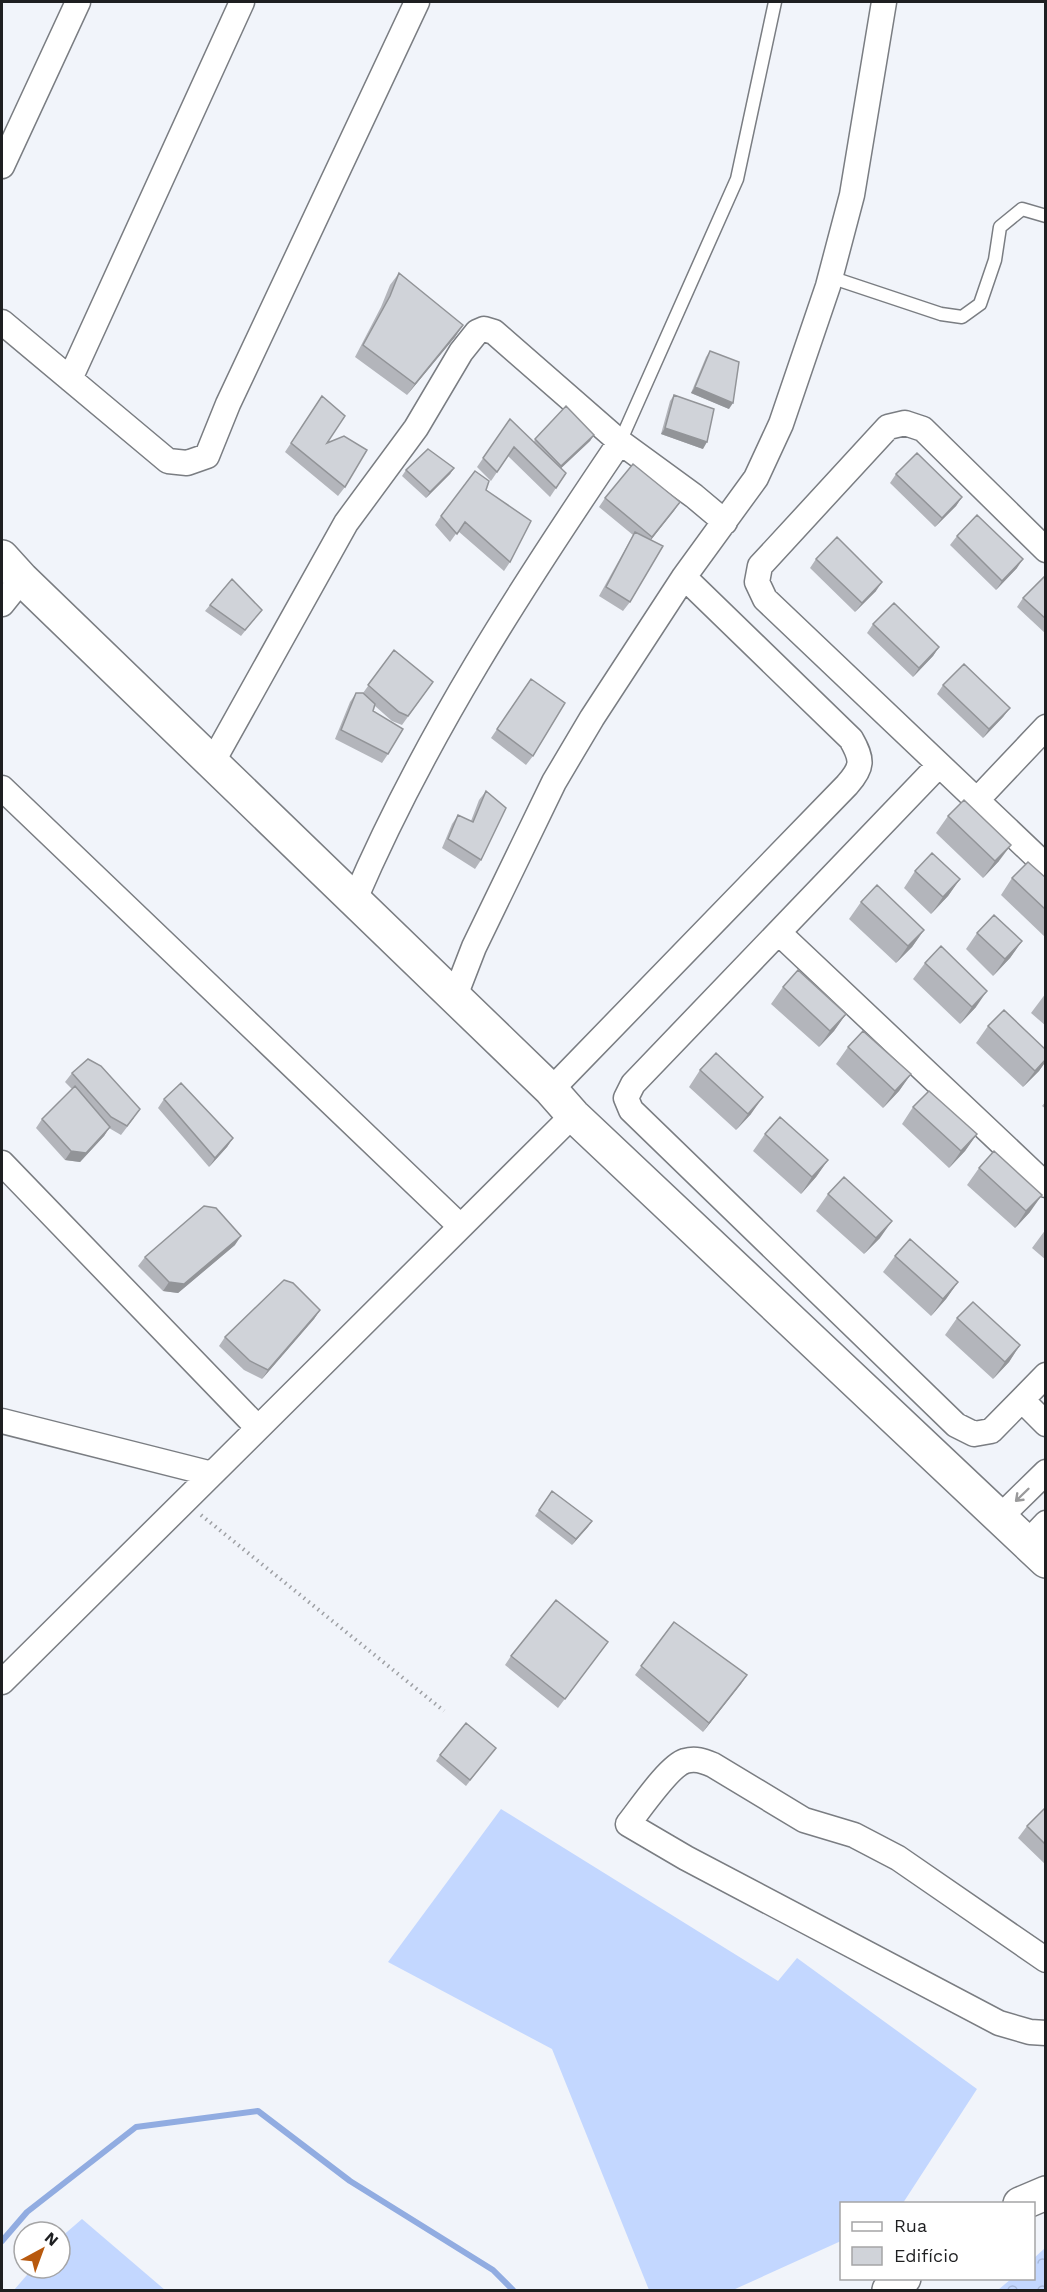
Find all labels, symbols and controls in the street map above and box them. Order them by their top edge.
one-way arrow [1015,1488,1030,1502]
legend [840,2202,1035,2280]
text: Rua [894,2215,927,2236]
north arrow [12,2220,72,2280]
text: N [41,2228,62,2250]
text: Edifício [894,2245,959,2266]

